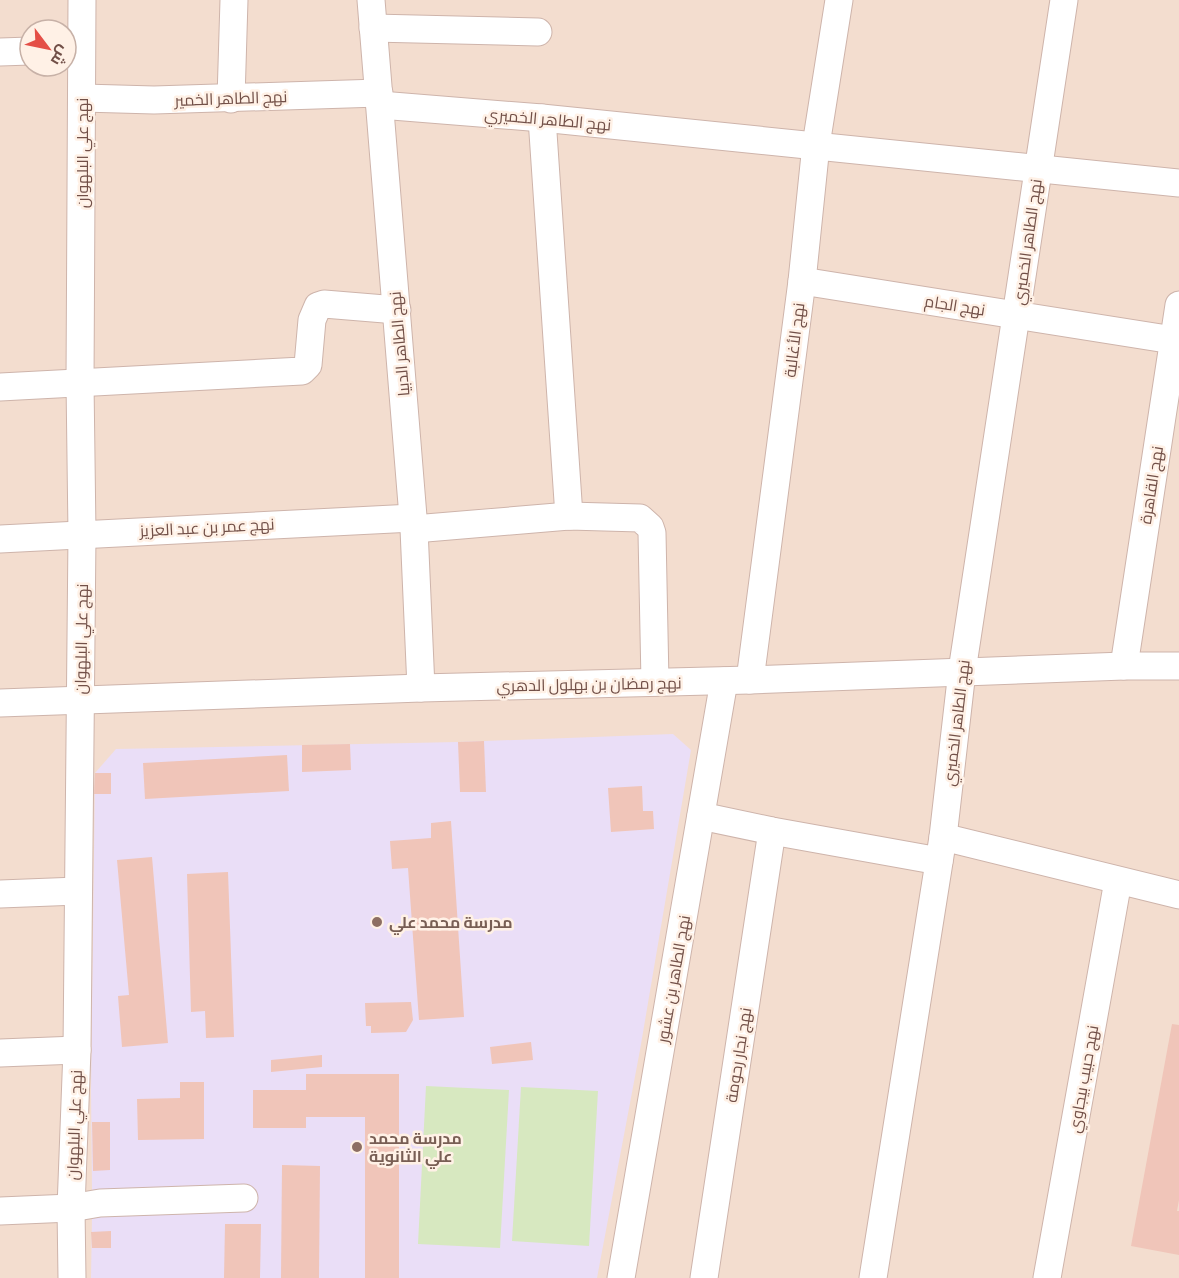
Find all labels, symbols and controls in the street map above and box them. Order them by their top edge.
north arrow [18,18,78,78]
text: ش [46,41,75,70]
street label: نهج الطاهر الخمير [173,85,288,112]
street label: نهج علي البلهوان [71,98,96,208]
street label: نهج الطاهر الخميري [483,102,612,138]
street label: نهج الطاهر الخميري [1007,177,1050,307]
street label: نهج الجام [923,289,987,322]
street label: نهج الطاهر الدبيا [383,291,416,397]
street label: نهج الأغالبة [778,301,810,379]
street label: نهج القاهرة [1134,444,1169,526]
street label: نهج عمر بن عبد العزيز [138,512,275,543]
street label: نهج علي البلهوان [69,583,96,695]
street label: نهج الطاهر الخميري [937,659,978,788]
street label: نهج رمضان بن بهلول الدهري [496,671,682,700]
place label: مدرسة محمد علي [389,911,513,935]
street label: نهج الطاهر بن عشور [651,913,696,1046]
marker: مدرسة محمد علي [370,915,384,929]
street label: نهج نجار رحومة [720,1006,757,1104]
street label: نهج حبيب بيجاوي [1063,1023,1106,1135]
street label: نهج علي البلهوان [61,1069,90,1181]
place label: مدرسة محمد علي الثانوية [369,1127,462,1169]
marker: مدرسة محمد علي الثانوية [350,1140,364,1154]

